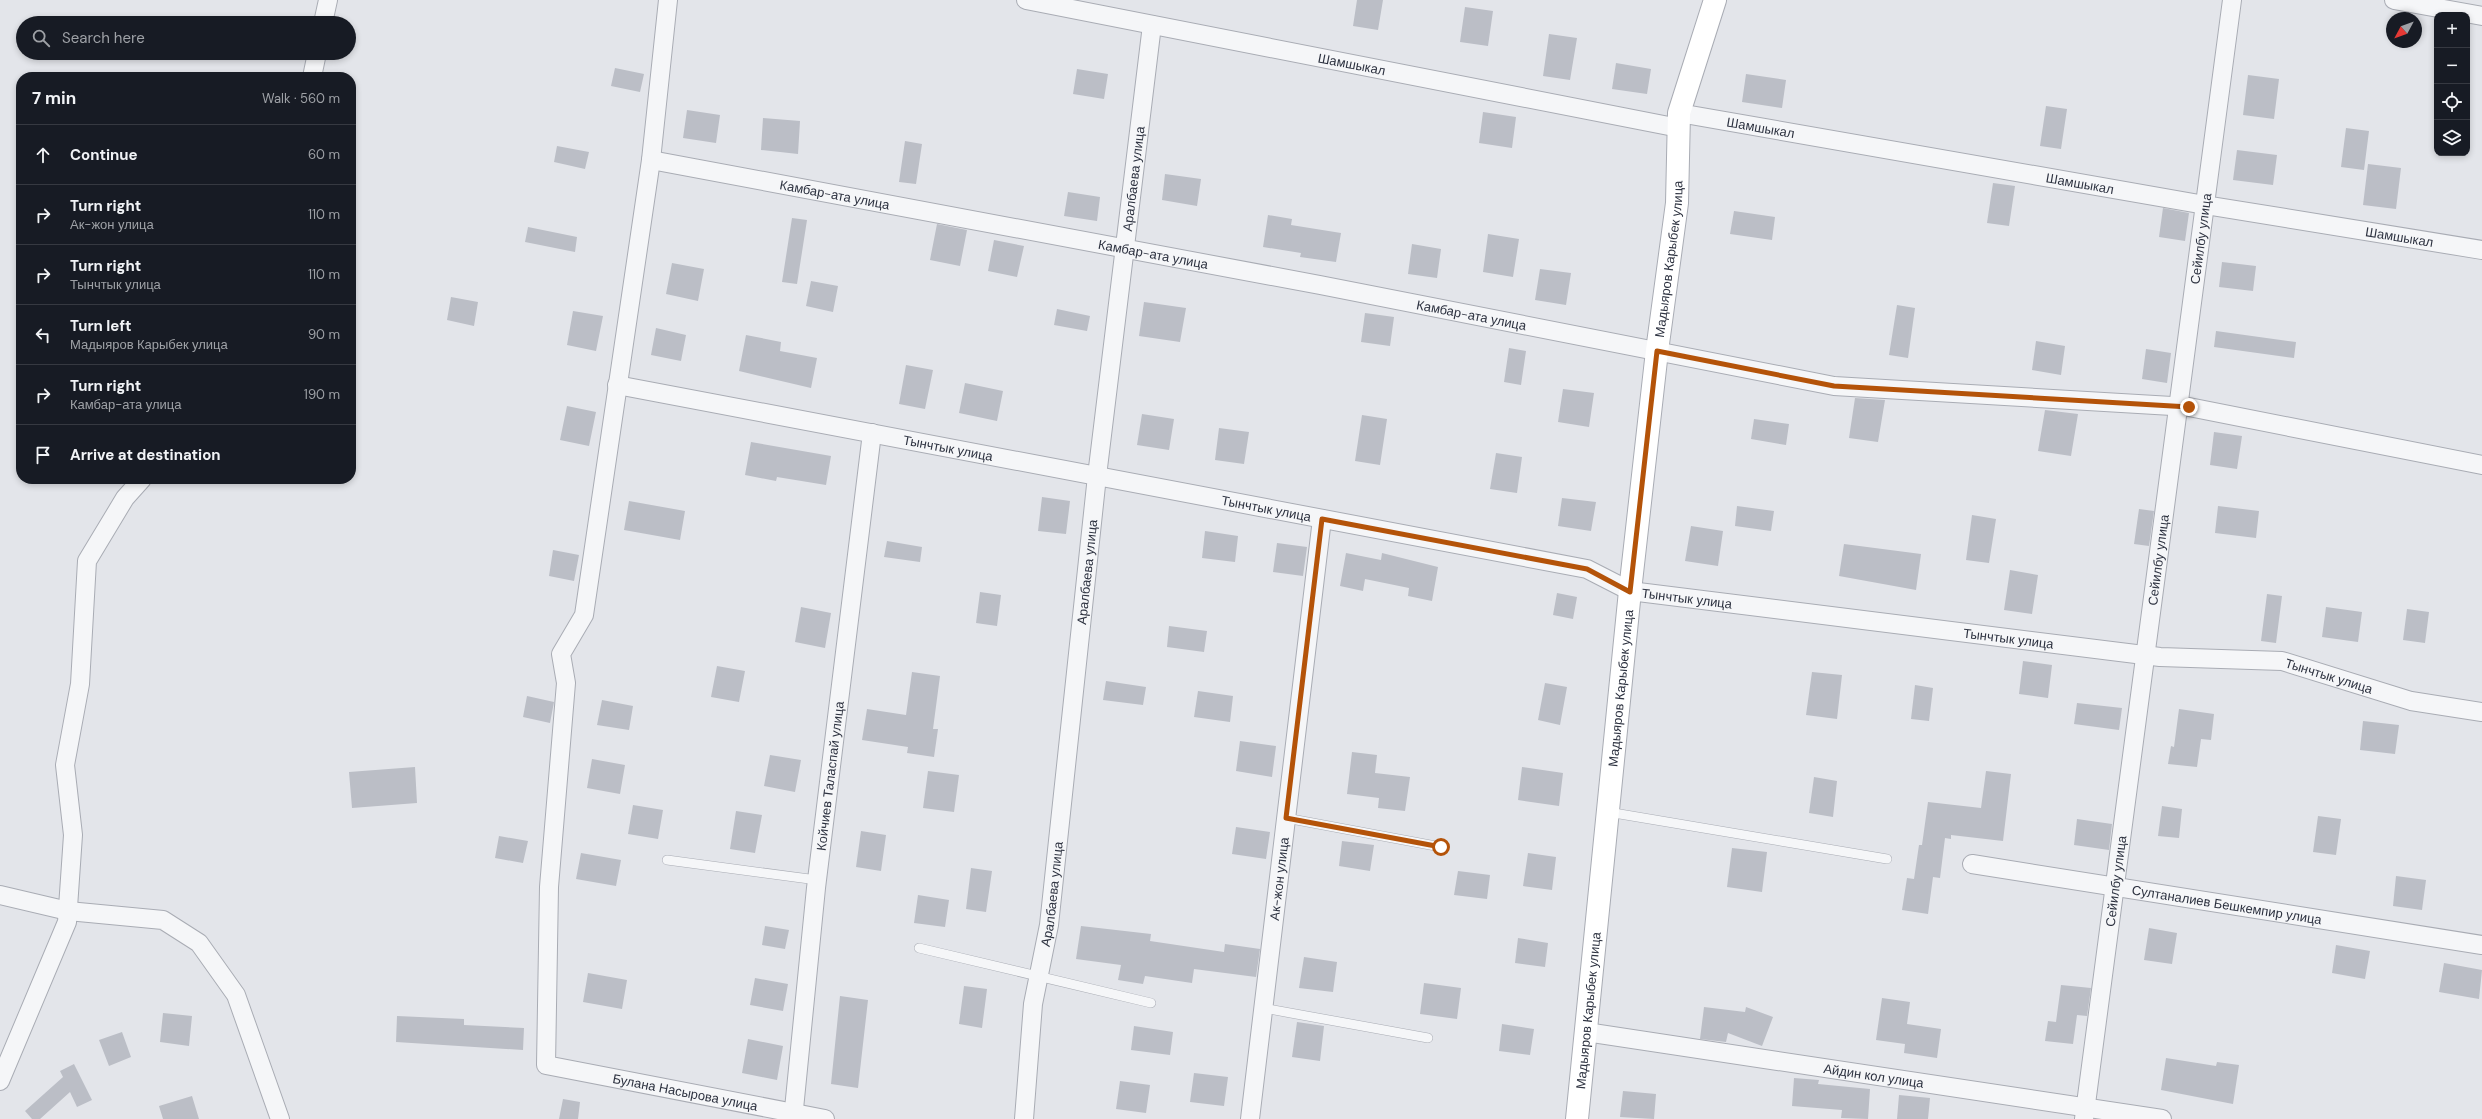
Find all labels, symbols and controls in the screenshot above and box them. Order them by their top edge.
north arrow [2386,12,2422,48]
map controls [2434,12,2470,156]
button: + [2434,12,2470,48]
search box [16,16,356,60]
icon: search [30,27,52,49]
text: Search here [62,28,145,48]
button: − [2434,48,2470,84]
street label: Шамшыкал [1316,49,1387,79]
button: locate [2434,84,2470,120]
text: 7 min [32,87,76,109]
text: Walk · 560 m [262,90,340,107]
street label: Шамшыкал [1725,114,1796,142]
button: layers [2434,120,2470,156]
street label: Аралбаева улица [1119,125,1149,232]
icon: ahead [32,144,54,166]
text: Continue [70,145,138,165]
text: 60 m [308,146,340,163]
street label: Шамшыкал [2045,169,2115,198]
street label: Камбар-ата улица [778,176,892,214]
street label: Мадыяров Карыбек улица [1651,180,1687,338]
street label: Сейилбу улица [2186,191,2215,285]
text: Turn right [70,196,141,216]
icon: right [32,204,54,226]
text: 110 m [308,206,340,223]
text: Ак-жон улица [70,216,154,233]
street label: Шамшыкал [2364,223,2435,251]
street label: Камбар-ата улица [1097,236,1210,273]
text: Turn right [70,256,141,276]
icon: right [32,264,54,286]
text: 110 m [308,266,340,283]
text: Тынчтык улица [70,276,161,293]
street label: Камбар-ата улица [1415,296,1529,335]
text: Turn left [70,316,131,336]
icon: left [32,324,54,346]
text: 90 m [308,326,340,343]
text: Мадыяров Карыбек улица [70,336,228,353]
text: Turn right [70,376,141,396]
icon: right [32,384,54,406]
text: 190 m [304,386,340,403]
text: Камбар-ата улица [70,396,181,413]
route end [2180,398,2198,416]
street label: Тынчтык улица [902,431,995,465]
icon: arrive [32,444,54,466]
text: Arrive at destination [70,445,221,465]
street label: Тынчтык улица [1220,492,1313,526]
street label: Сейилбу улица [2144,513,2173,606]
street label: Аралбаева улица [1073,518,1101,625]
street label: Тынчтык улица [1641,585,1734,613]
street label: Мадыяров Карыбек улица [1604,608,1637,768]
street label: Тынчтык улица [1962,625,2055,653]
street label: Тынчтык улица [2283,654,2376,698]
street label: Койчиев Таласпай улица [813,700,848,852]
street label: Сейилбу улица [2102,834,2131,928]
street label: Ак-жон улица [1266,835,1293,921]
route start [1432,838,1450,856]
street label: Аралбаева улица [1037,840,1067,948]
street label: Султаналиев Бешкемпир улица [2131,881,2324,929]
street label: Мадыяров Карыбек улица [1572,930,1605,1090]
street label: Айдин кол улица [1822,1060,1926,1092]
street label: Булана Насырова улица [611,1070,760,1115]

